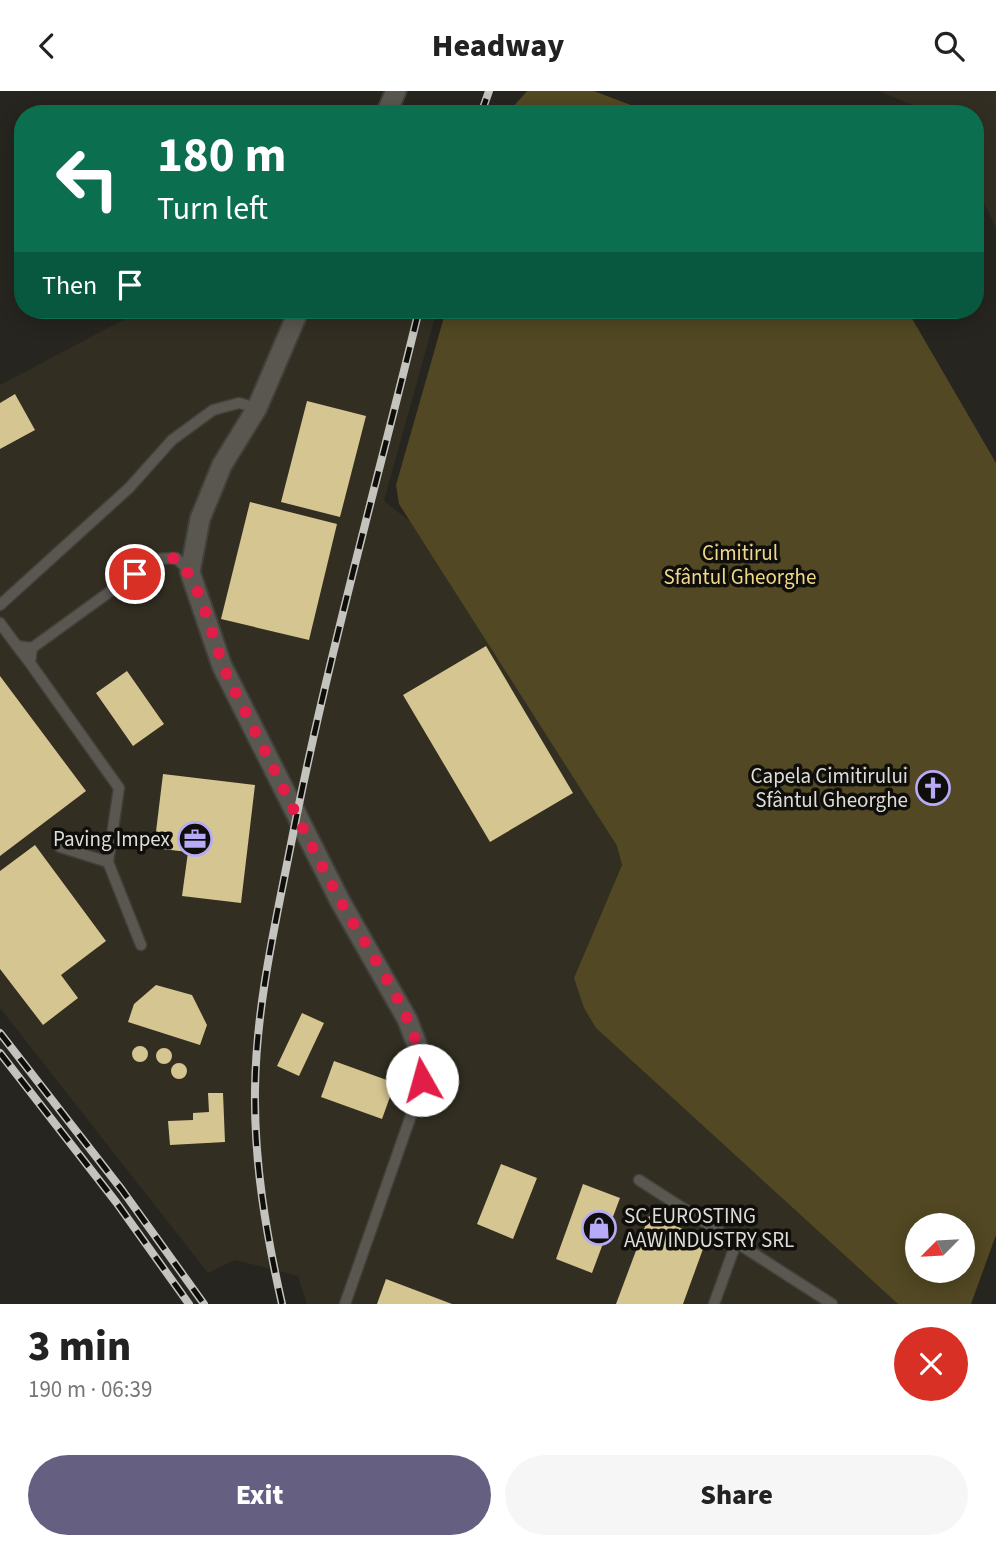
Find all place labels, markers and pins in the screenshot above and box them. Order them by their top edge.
pin [105,544,165,604]
place label: Capela Cimitirului Sfântul Gheorghe [751,761,908,815]
church icon: Capela Cimitirului Sfântul Gheorghe [914,769,952,807]
office icon: Paving Impex [176,820,214,858]
place label: Paving Impex [53,824,171,854]
place label: SC EUROSTING AAW INDUSTRY SRL [624,1201,794,1255]
shop icon: SC EUROSTING AAW INDUSTRY SRL [580,1209,618,1247]

